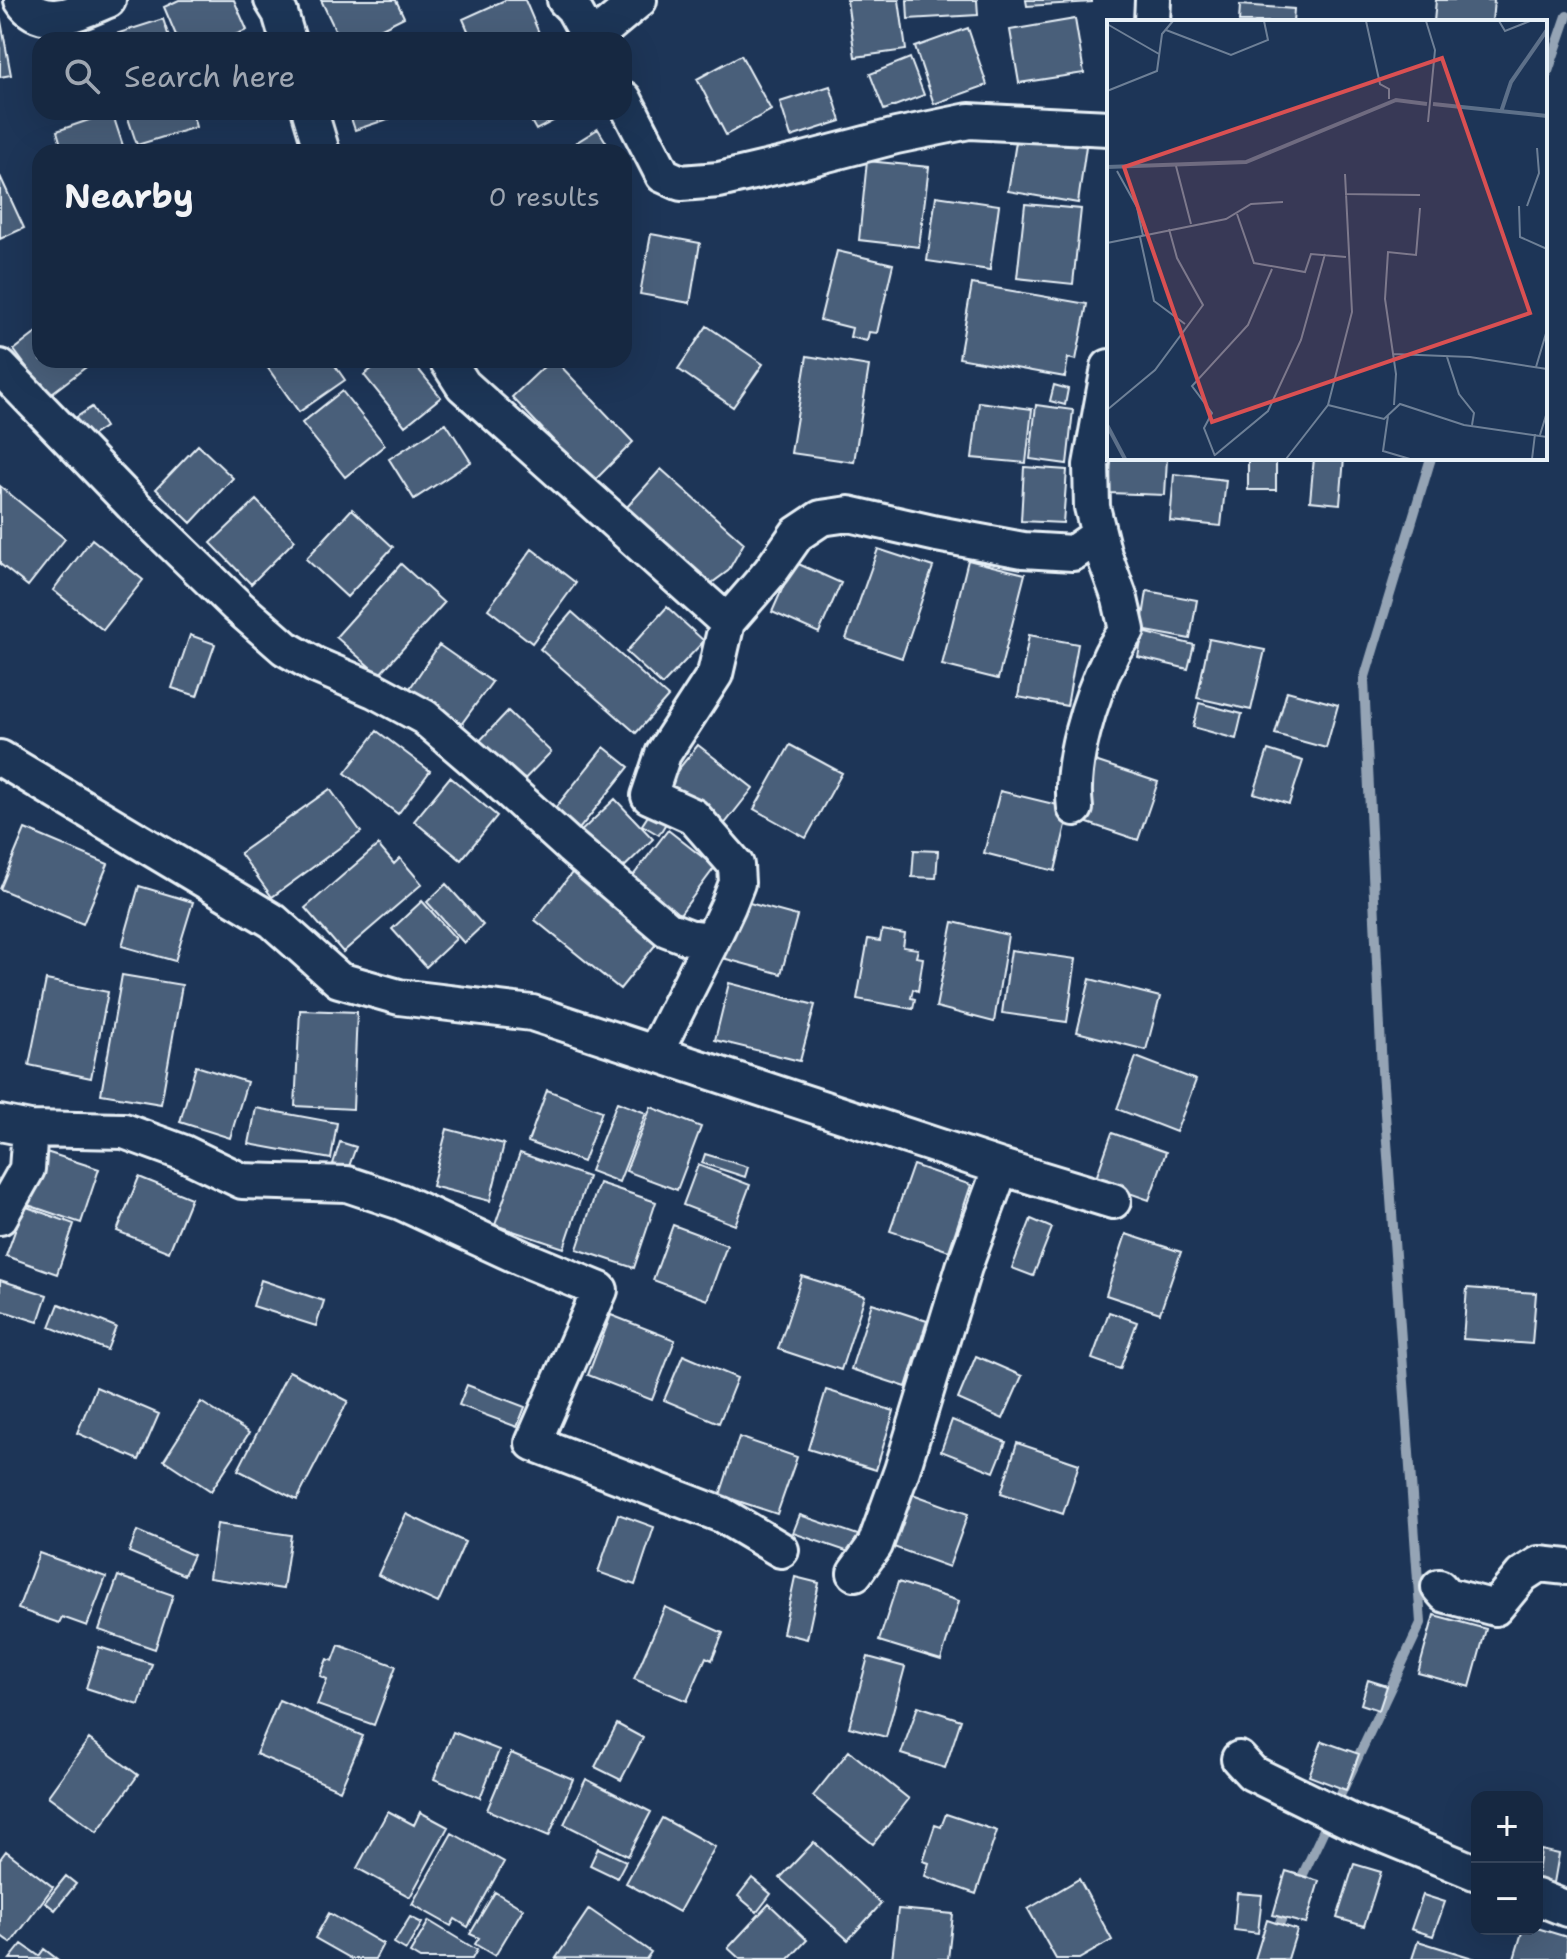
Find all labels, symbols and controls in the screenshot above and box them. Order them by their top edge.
inset map [1107,20,1547,460]
search box [32,32,632,120]
icon: search [60,54,104,98]
text: Search here [124,56,295,97]
text: Nearby [64,173,194,219]
text: 0 results [488,179,600,214]
map controls [1471,1791,1543,1935]
button: + [1471,1791,1543,1863]
button: − [1471,1863,1543,1935]

